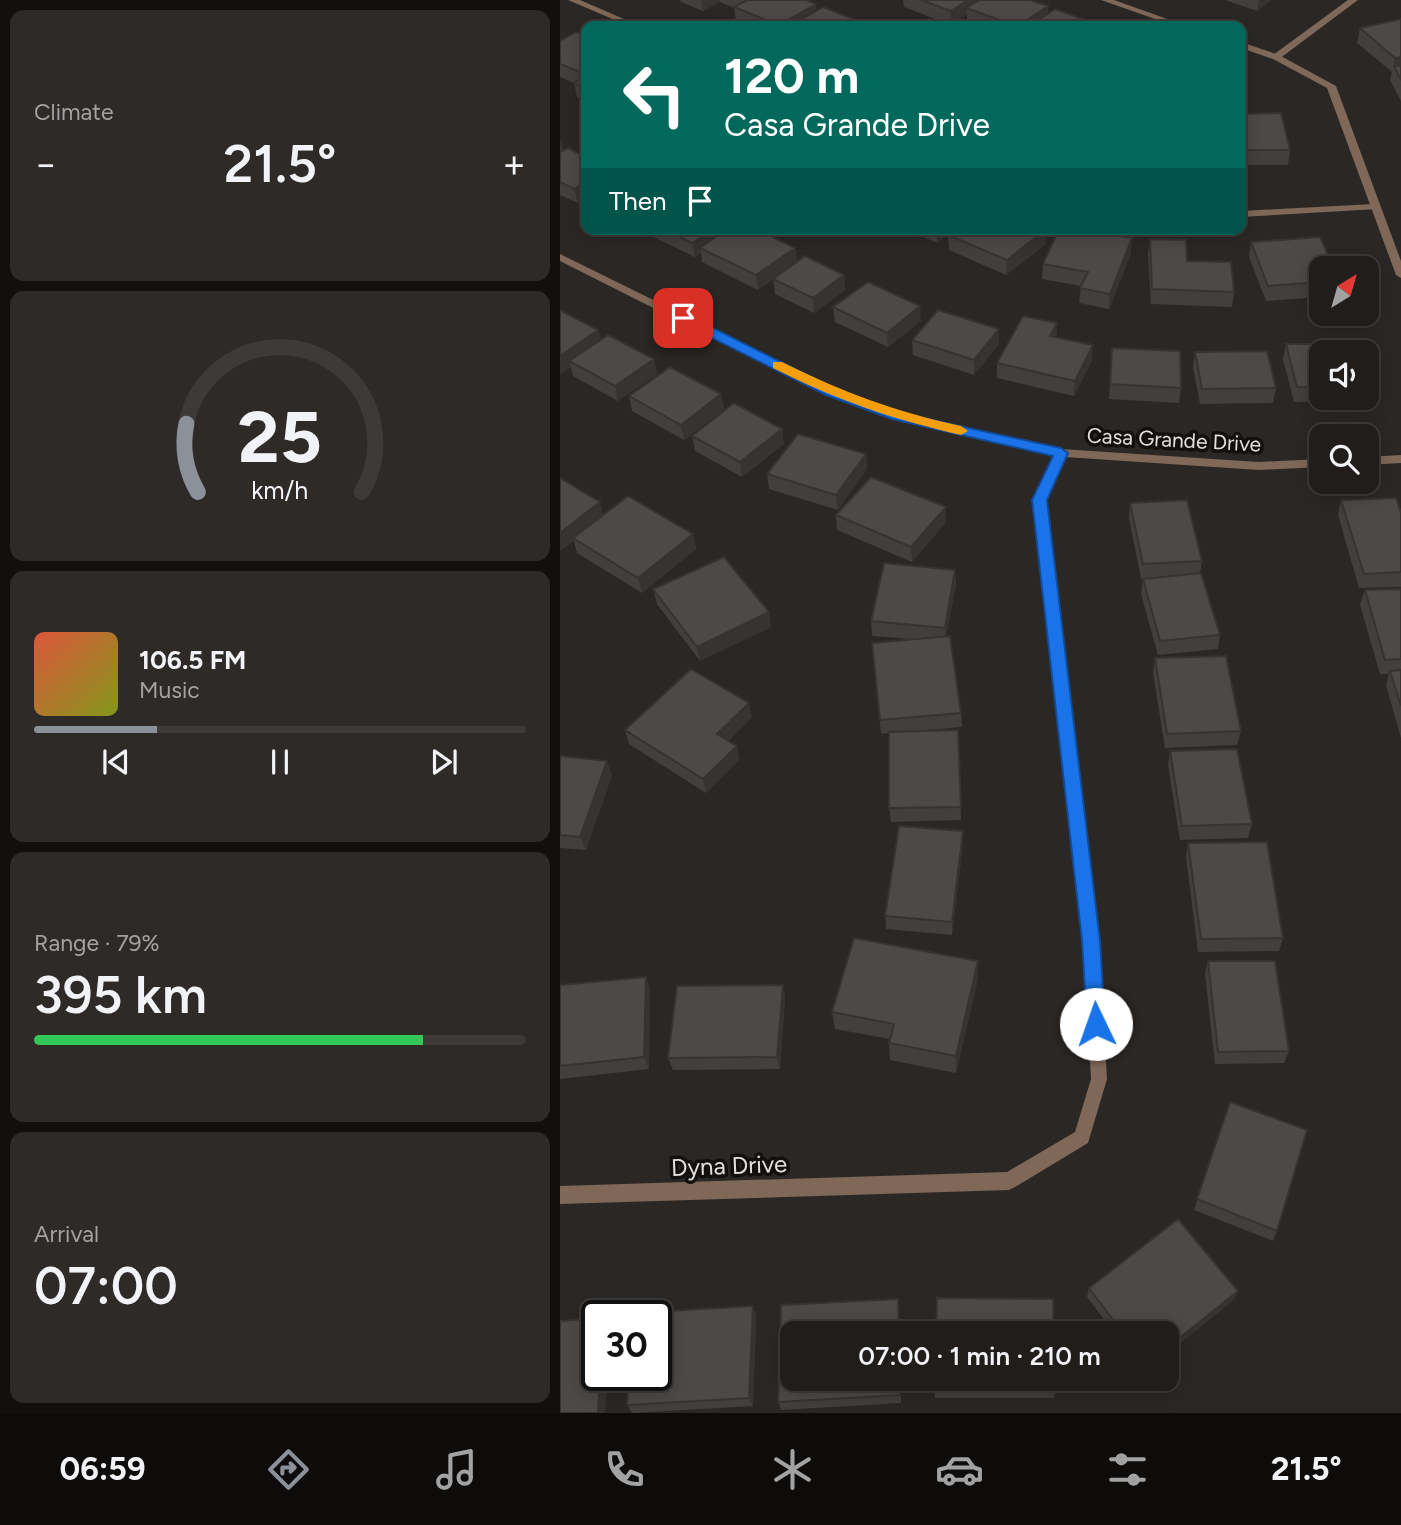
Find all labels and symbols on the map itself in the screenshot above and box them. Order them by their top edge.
north arrow [1309,256,1379,326]
pin [653,288,713,348]
street label: Casa Grande Drive [1086,422,1262,457]
position arrow [1059,987,1133,1061]
street label: Dyna Drive [670,1149,788,1182]
speed limit sign: 30 [581,1300,672,1391]

